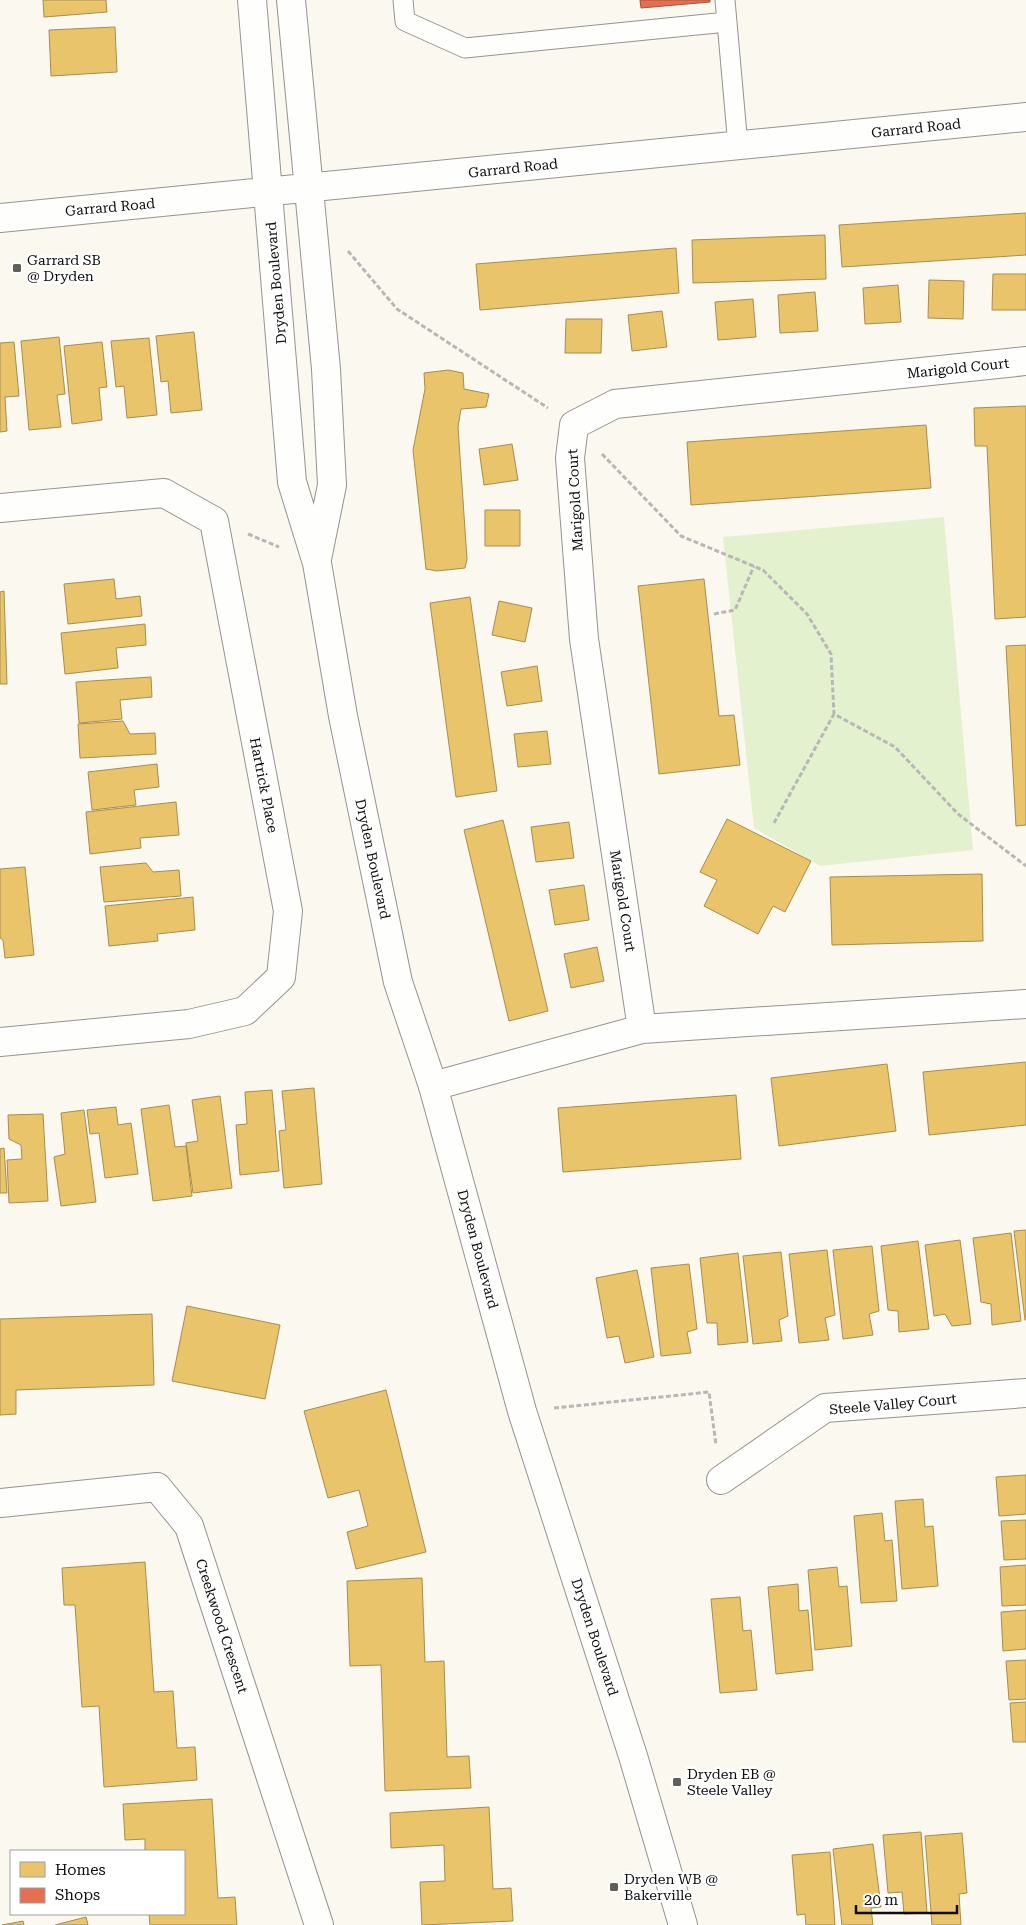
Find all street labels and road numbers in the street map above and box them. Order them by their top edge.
street label: Garrard Road [870,115,962,141]
street label: Garrard Road [467,155,559,181]
street label: Garrard Road [64,195,156,219]
street label: Dryden Boulevard [263,221,289,345]
street label: Marigold Court [906,355,1010,381]
street label: Marigold Court [564,448,586,552]
street label: Hartrick Place [247,736,281,834]
street label: Dryden Boulevard [352,797,394,921]
street label: Marigold Court [607,849,639,953]
street label: Dryden Boulevard [454,1188,502,1310]
street label: Steele Valley Court [829,1390,957,1418]
street label: Creekwood Crescent [193,1557,251,1695]
street label: Dryden Boulevard [568,1576,622,1698]

